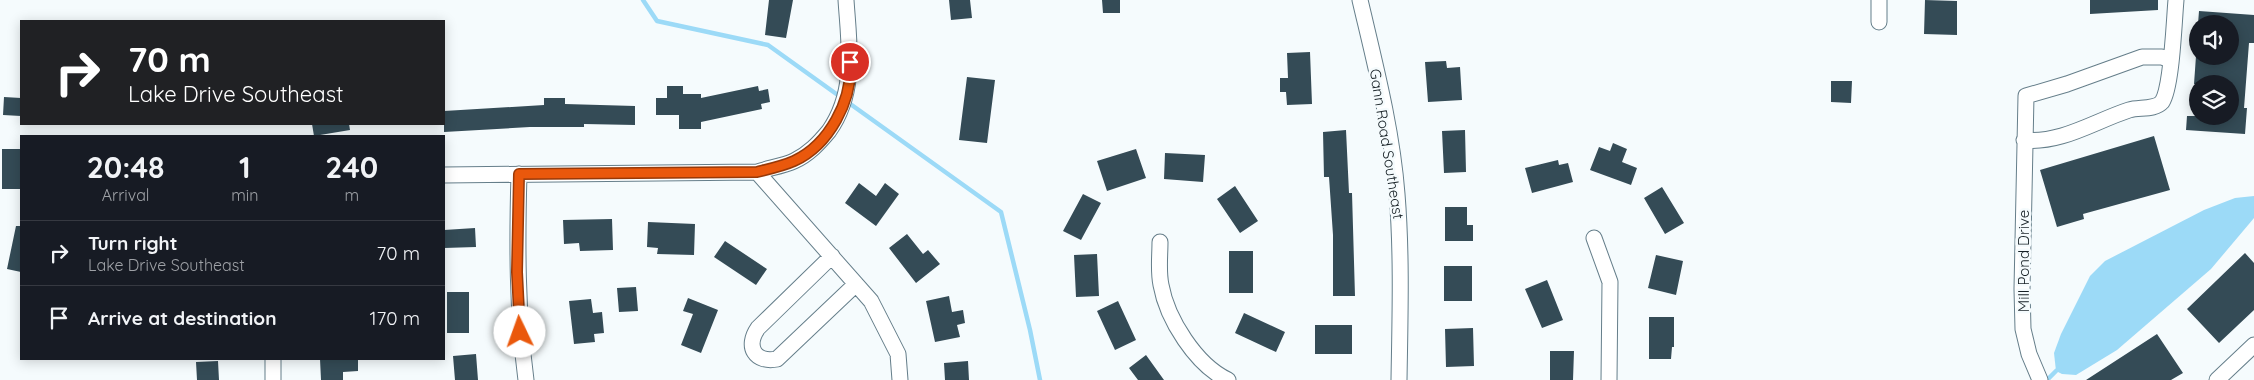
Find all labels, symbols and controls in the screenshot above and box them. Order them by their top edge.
map controls [2189,15,2239,125]
button: sound [2189,15,2239,65]
text: 70 m [128,37,211,81]
icon: right [45,40,110,105]
pin [829,41,871,83]
icon: arrive [836,48,864,76]
street label: Gann Road Southeast [1366,68,1408,220]
button: layers [2189,75,2239,125]
text: Lake Drive Southeast [128,80,343,108]
text: 20:48 [87,148,164,186]
text: 1 [239,148,251,186]
text: 240 [325,148,378,186]
text: Arrival [102,185,150,205]
text: min [231,185,258,205]
text: m [344,185,359,205]
street label: Mill Pond Drive [2014,210,2033,312]
text: Turn right [88,231,177,255]
icon: right [45,239,73,267]
text: 70 m [376,241,420,265]
text: Lake Drive Southeast [88,255,245,275]
icon: arrive [45,304,73,332]
position arrow [493,305,545,357]
text: Arrive at destination [88,306,277,330]
text: 170 m [369,306,420,330]

